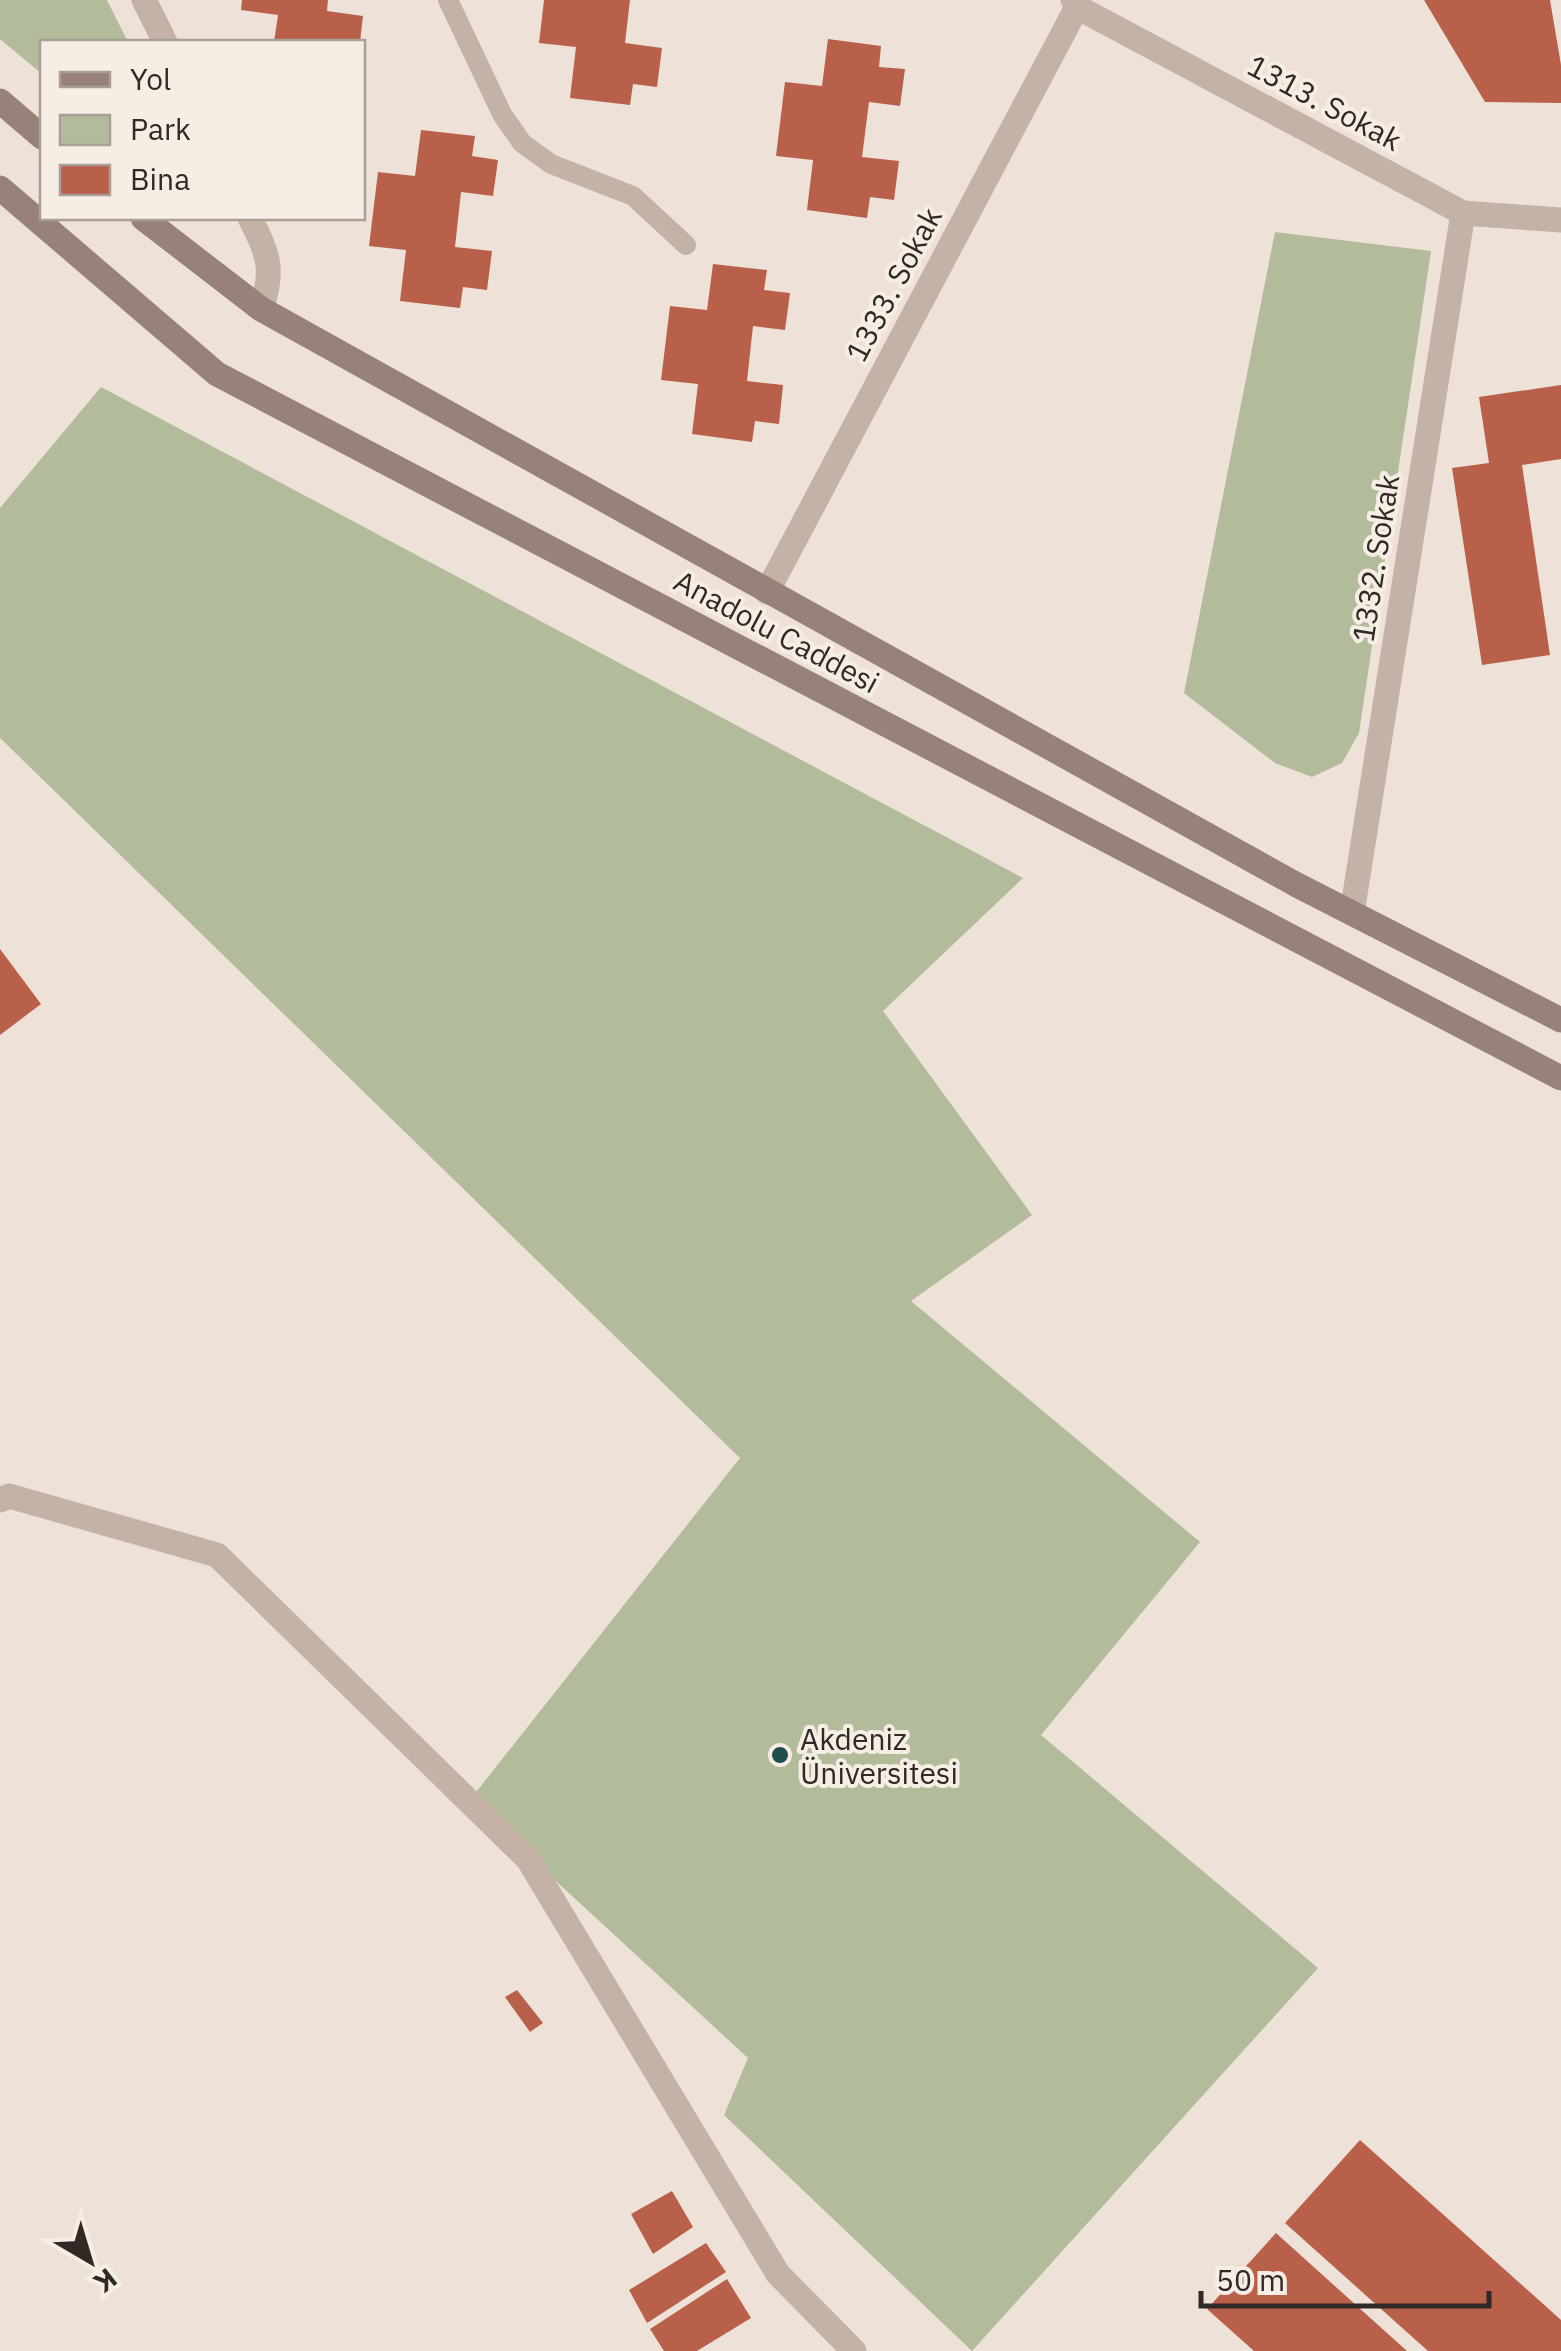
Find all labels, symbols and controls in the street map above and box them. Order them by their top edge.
legend [40,40,365,220]
street label: 1313. Sokak [1241,45,1409,159]
text: Yol [130,59,171,98]
text: Park [130,109,191,148]
text: Bina [130,159,190,198]
street label: 1333. Sokak [836,200,950,368]
street label: 1332. Sokak [1343,471,1408,644]
street label: Anadolu Caddesi [668,561,886,701]
place label: Akdeniz Üniversitesi [800,1719,958,1792]
marker: Akdeniz Üniversitesi [769,1744,791,1766]
north arrow [40,2211,140,2311]
scale bar [1201,2246,1488,2308]
text: 50 m [1216,2260,1285,2299]
text: K [86,2261,125,2302]

